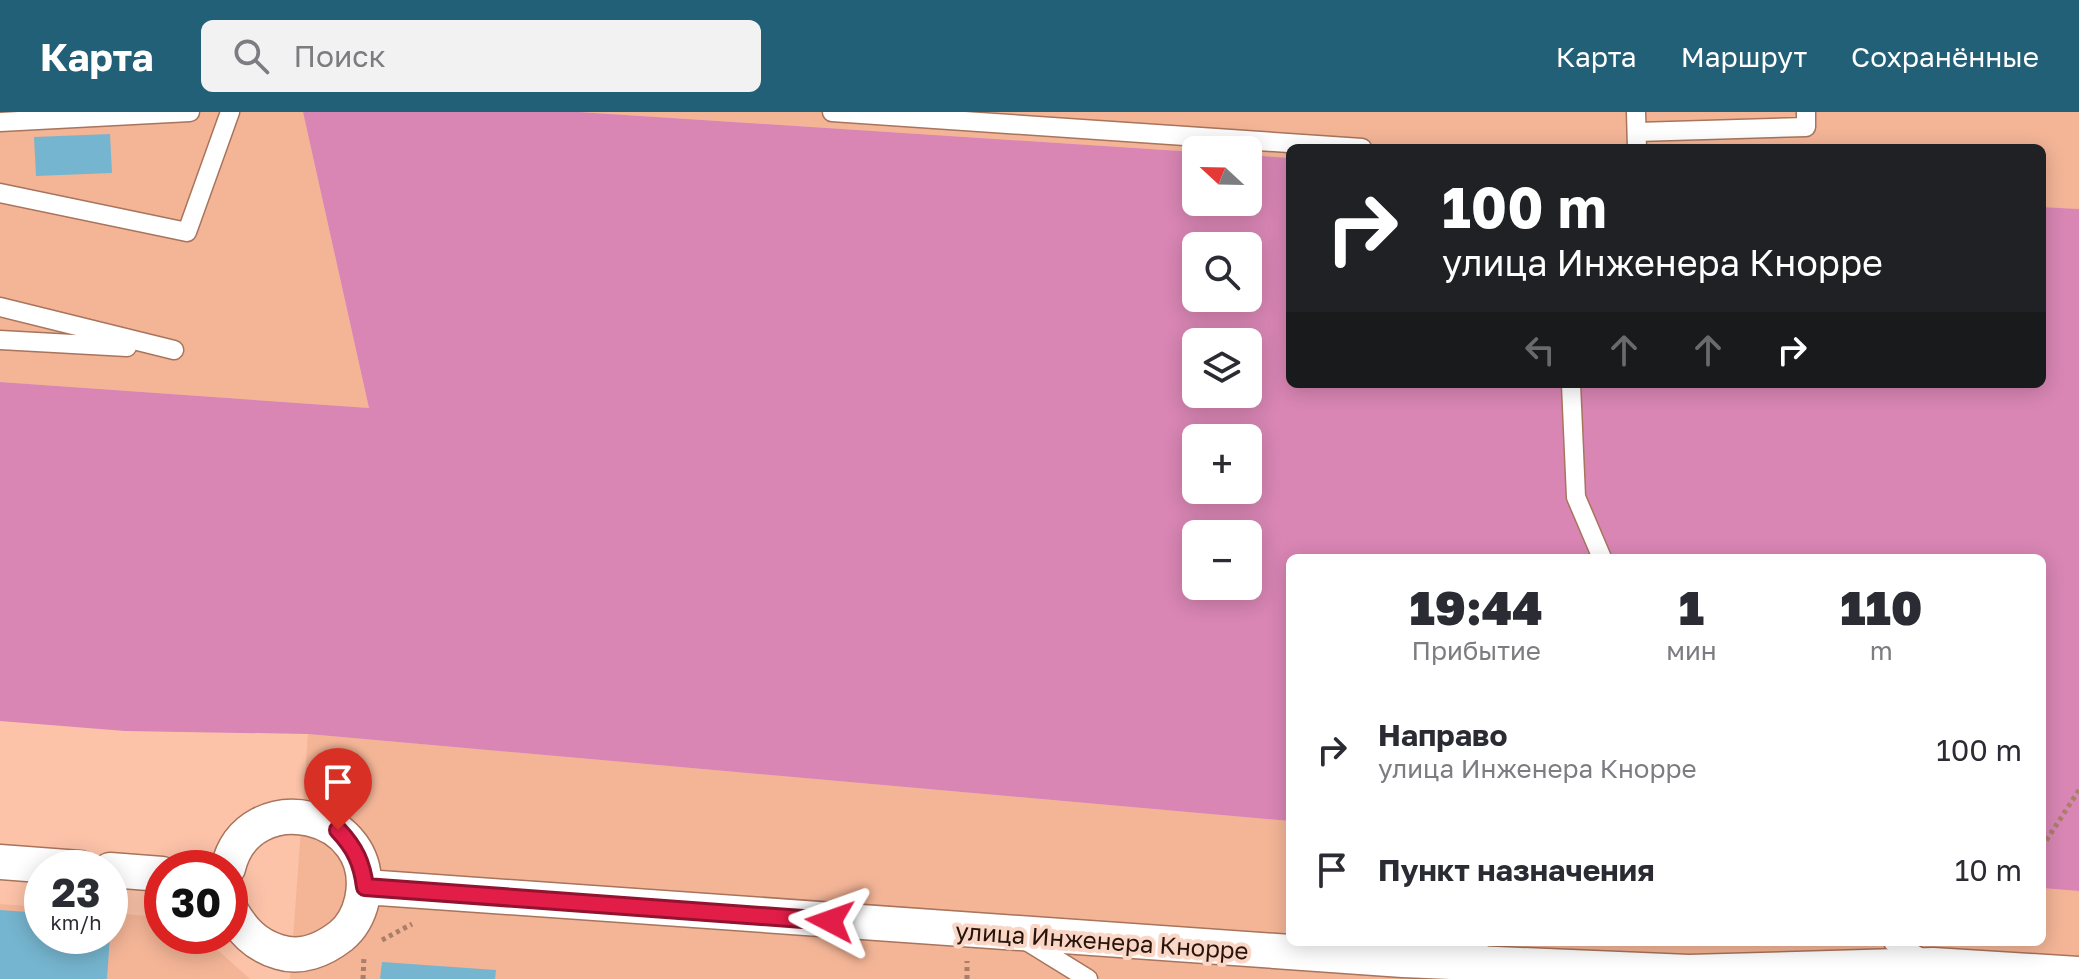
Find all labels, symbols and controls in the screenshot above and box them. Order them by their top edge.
search box [201,20,761,92]
text: Карта [40,34,153,79]
icon: search [229,34,273,78]
text: Поиск [293,38,386,74]
text: Карта [1556,40,1637,73]
text: Маршрут [1681,40,1807,73]
text: Сохранённые [1851,40,2039,73]
north arrow [1182,136,1262,216]
map controls [1182,136,1262,600]
text: 100 m [1442,173,1607,240]
icon: right [1310,176,1414,280]
button: search [1182,232,1262,312]
text: улица Инженера Кнорре [1442,241,1883,284]
button: layers [1182,328,1262,408]
icon: left [1518,328,1562,372]
icon: ahead [1602,328,1646,372]
icon: ahead [1686,328,1730,372]
icon: right [1770,328,1814,372]
button: + [1182,424,1262,504]
button: − [1182,520,1262,600]
text: 19:44 [1409,578,1543,636]
text: 1 [1679,578,1704,636]
text: 110 [1840,578,1923,636]
text: Прибытие [1411,635,1541,666]
text: мин [1666,635,1717,666]
text: m [1870,635,1893,666]
text: Направо [1378,717,1507,753]
icon: right [1310,728,1354,772]
text: 100 m [1936,732,2022,768]
pin [304,748,372,830]
text: улица Инженера Кнорре [1378,753,1697,784]
icon: arrive [316,760,360,804]
icon: arrive [1310,848,1354,892]
speed limit sign: 30 [144,850,248,954]
text: Пункт назначения [1378,852,1655,888]
text: 10 m [1955,852,2022,888]
text: 23 [52,868,100,916]
position arrow [788,879,872,963]
text: km/h [51,910,101,934]
street label: улица Инженера Кнорре [954,915,1250,965]

